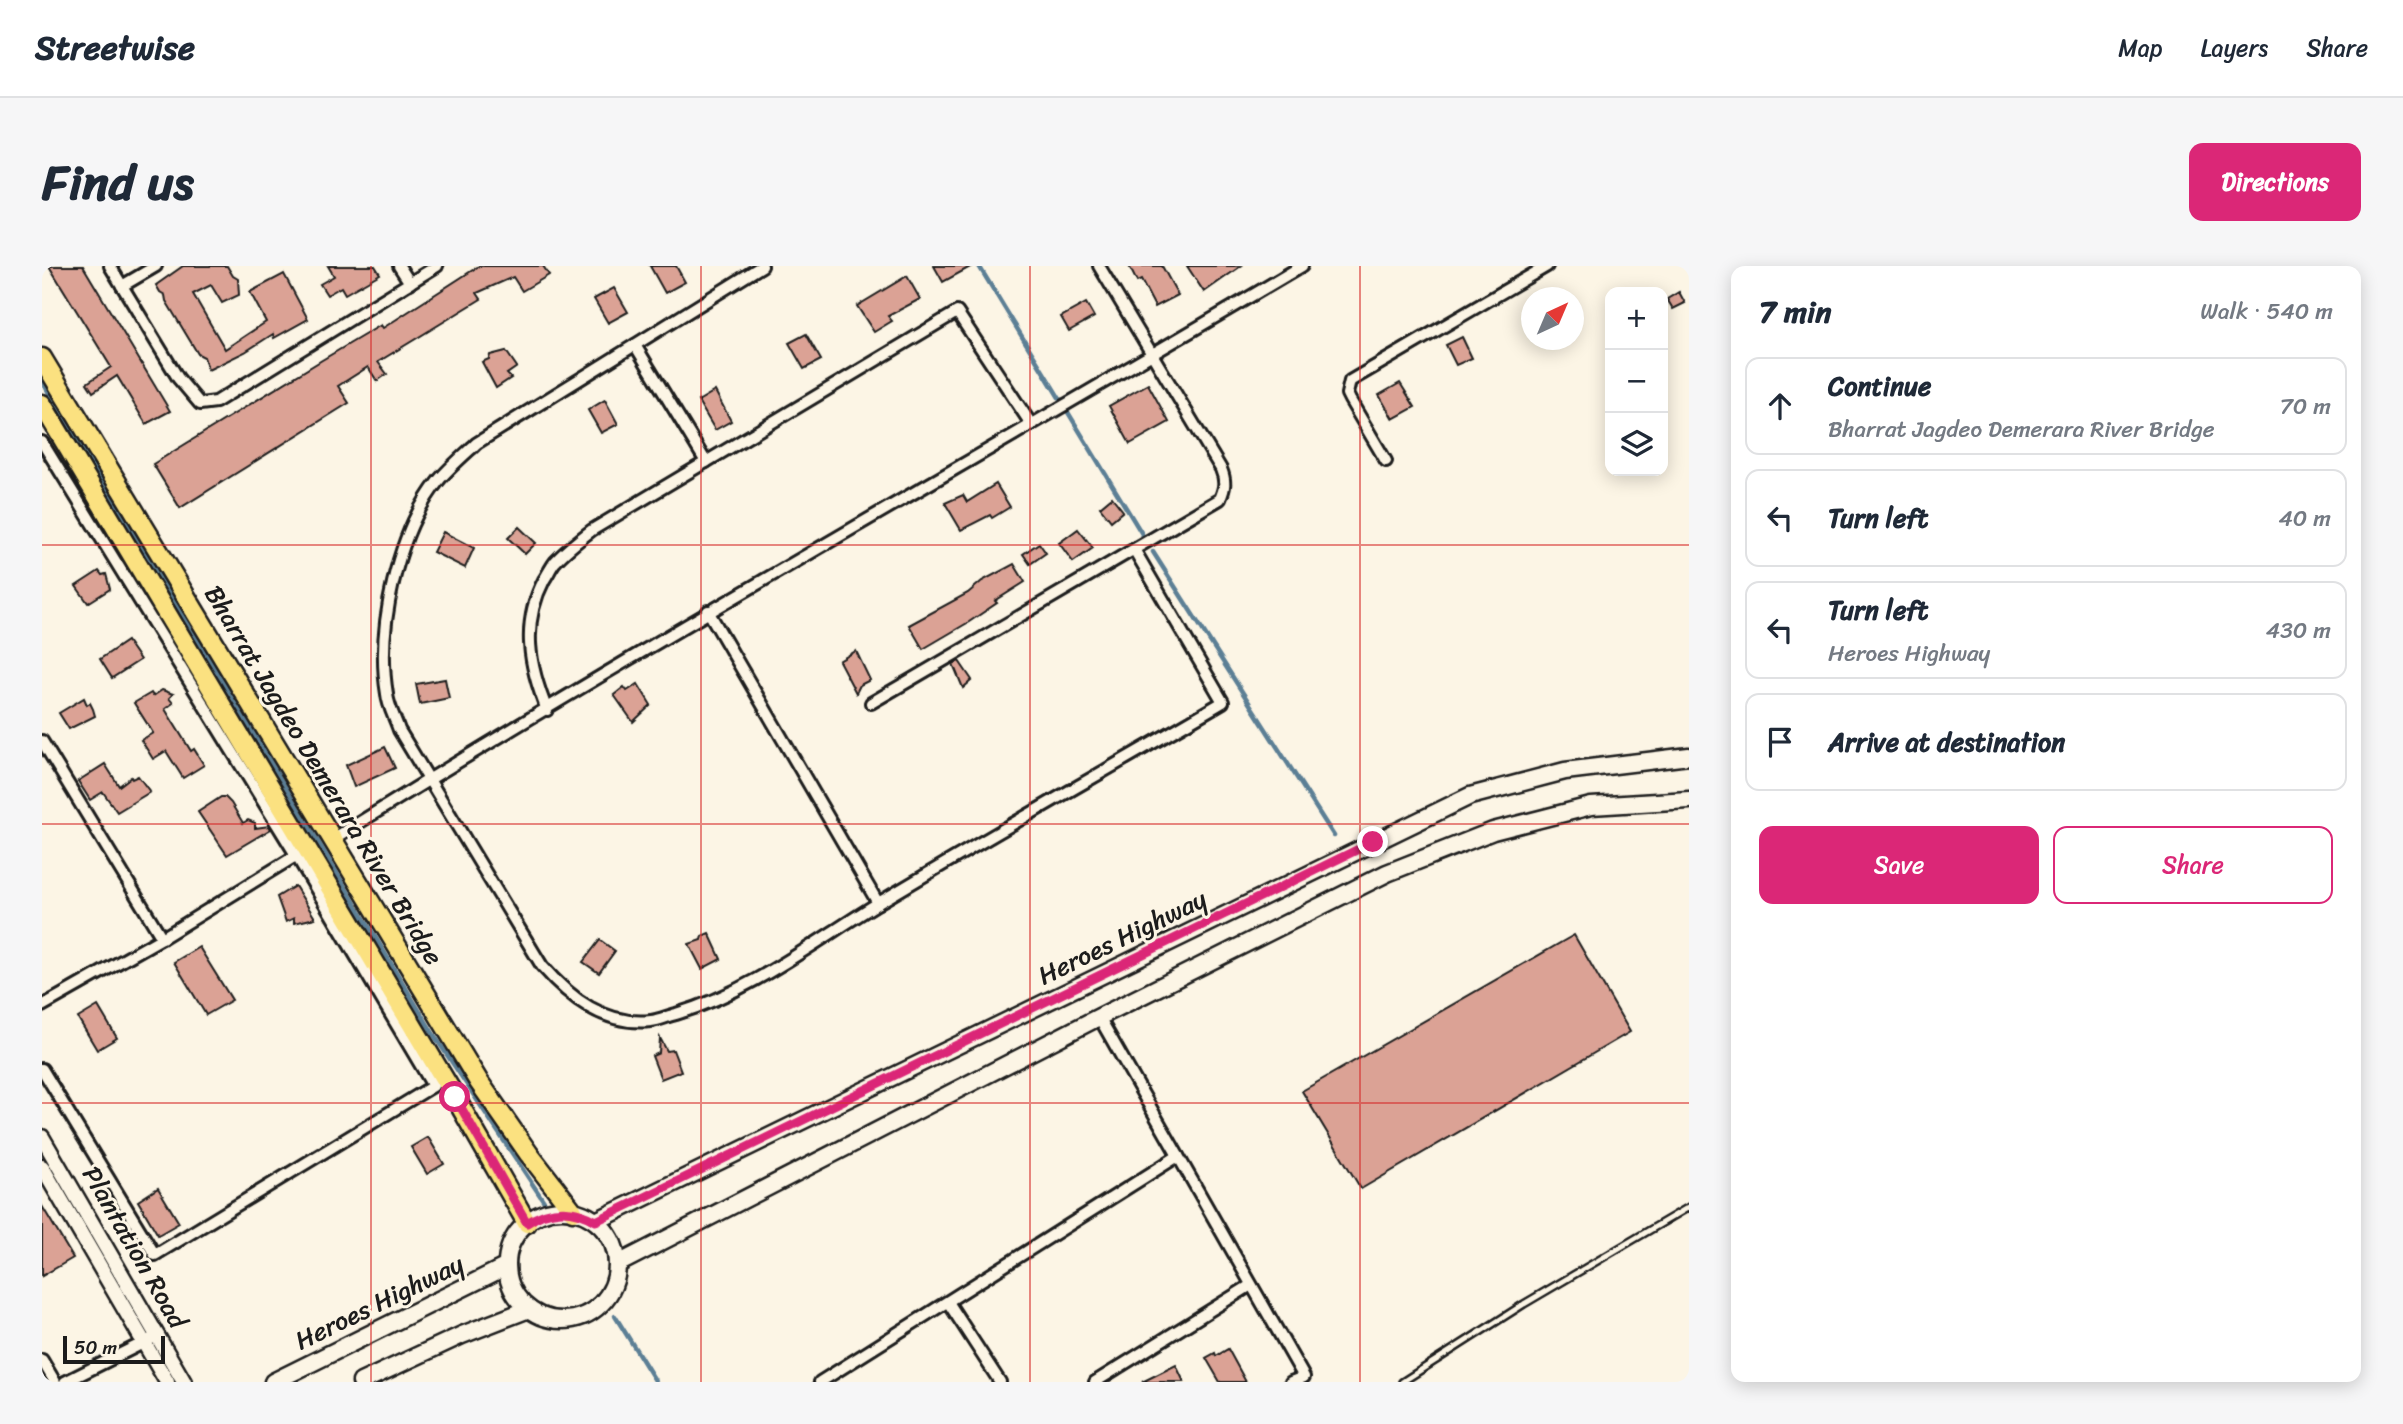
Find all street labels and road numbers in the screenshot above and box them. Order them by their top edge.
street label: Bharrat Jagdeo Demerara River Bridge [192,576,456,974]
street label: Heroes Highway [1029,876,1215,998]
street label: Plantation Road [70,1157,202,1339]
street label: Heroes Highway [286,1241,472,1363]

